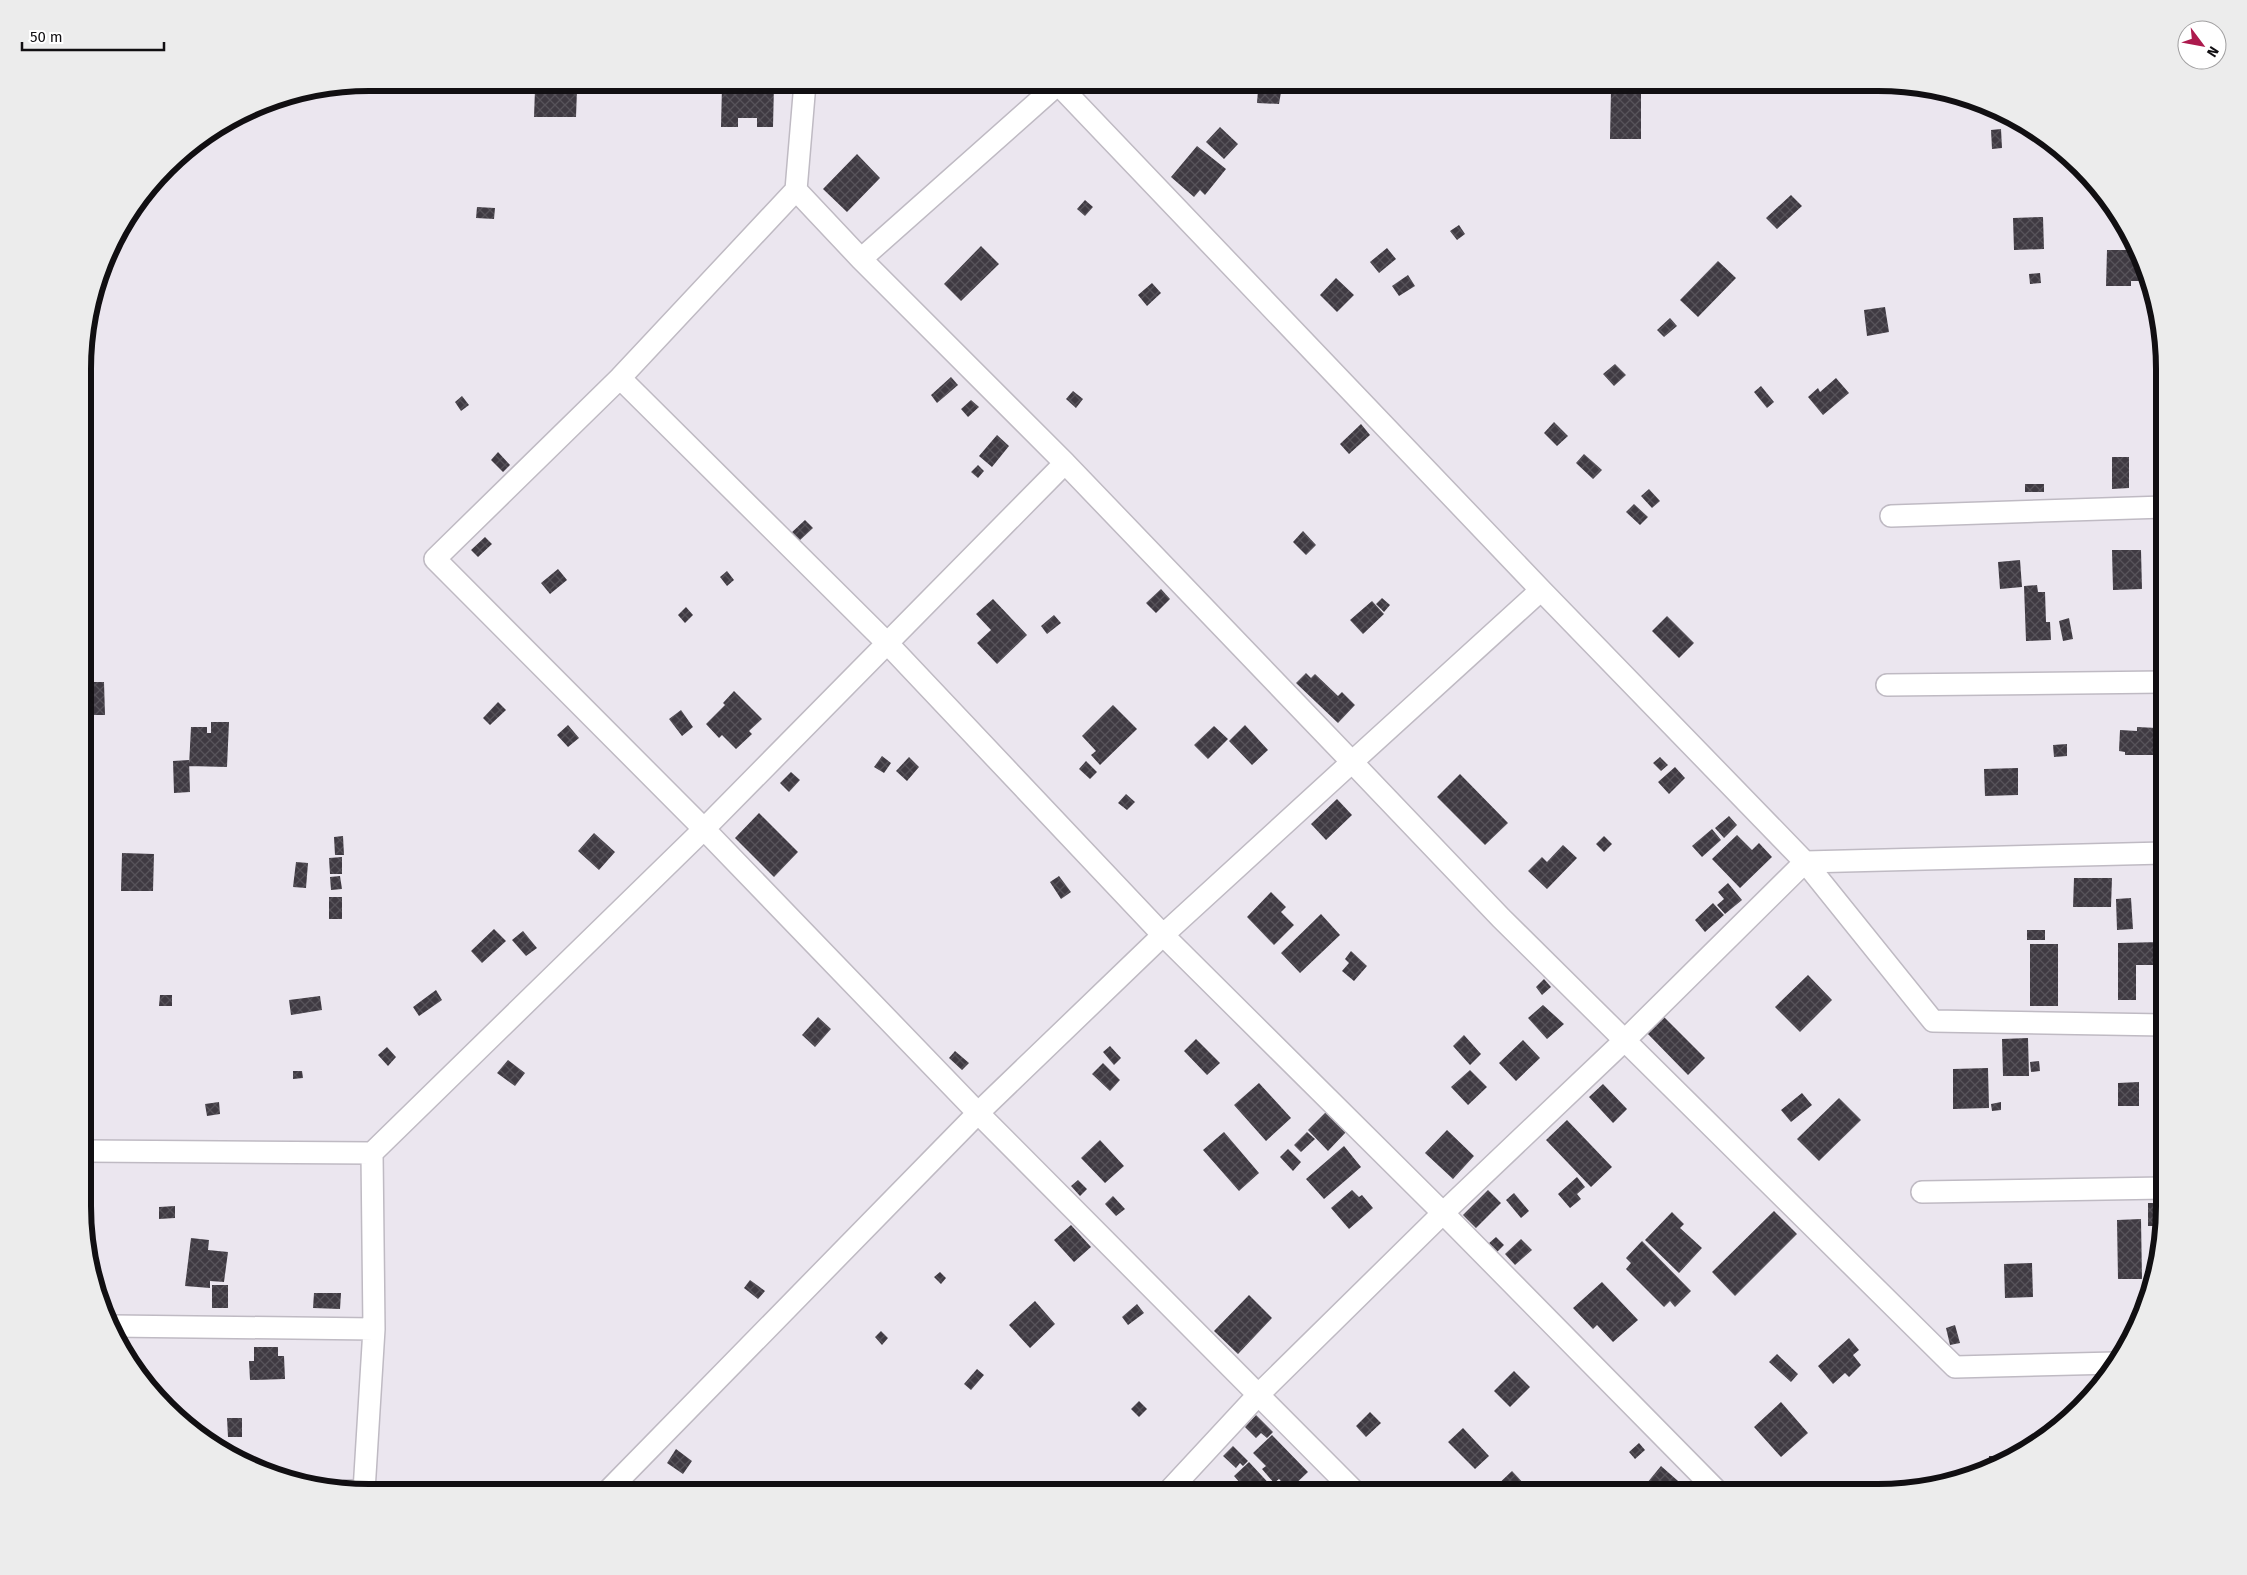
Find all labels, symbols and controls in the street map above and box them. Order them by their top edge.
scale bar [22,20,165,52]
north arrow [2177,20,2227,70]
text: 50 m [30,28,63,46]
text: N [2203,43,2222,60]

